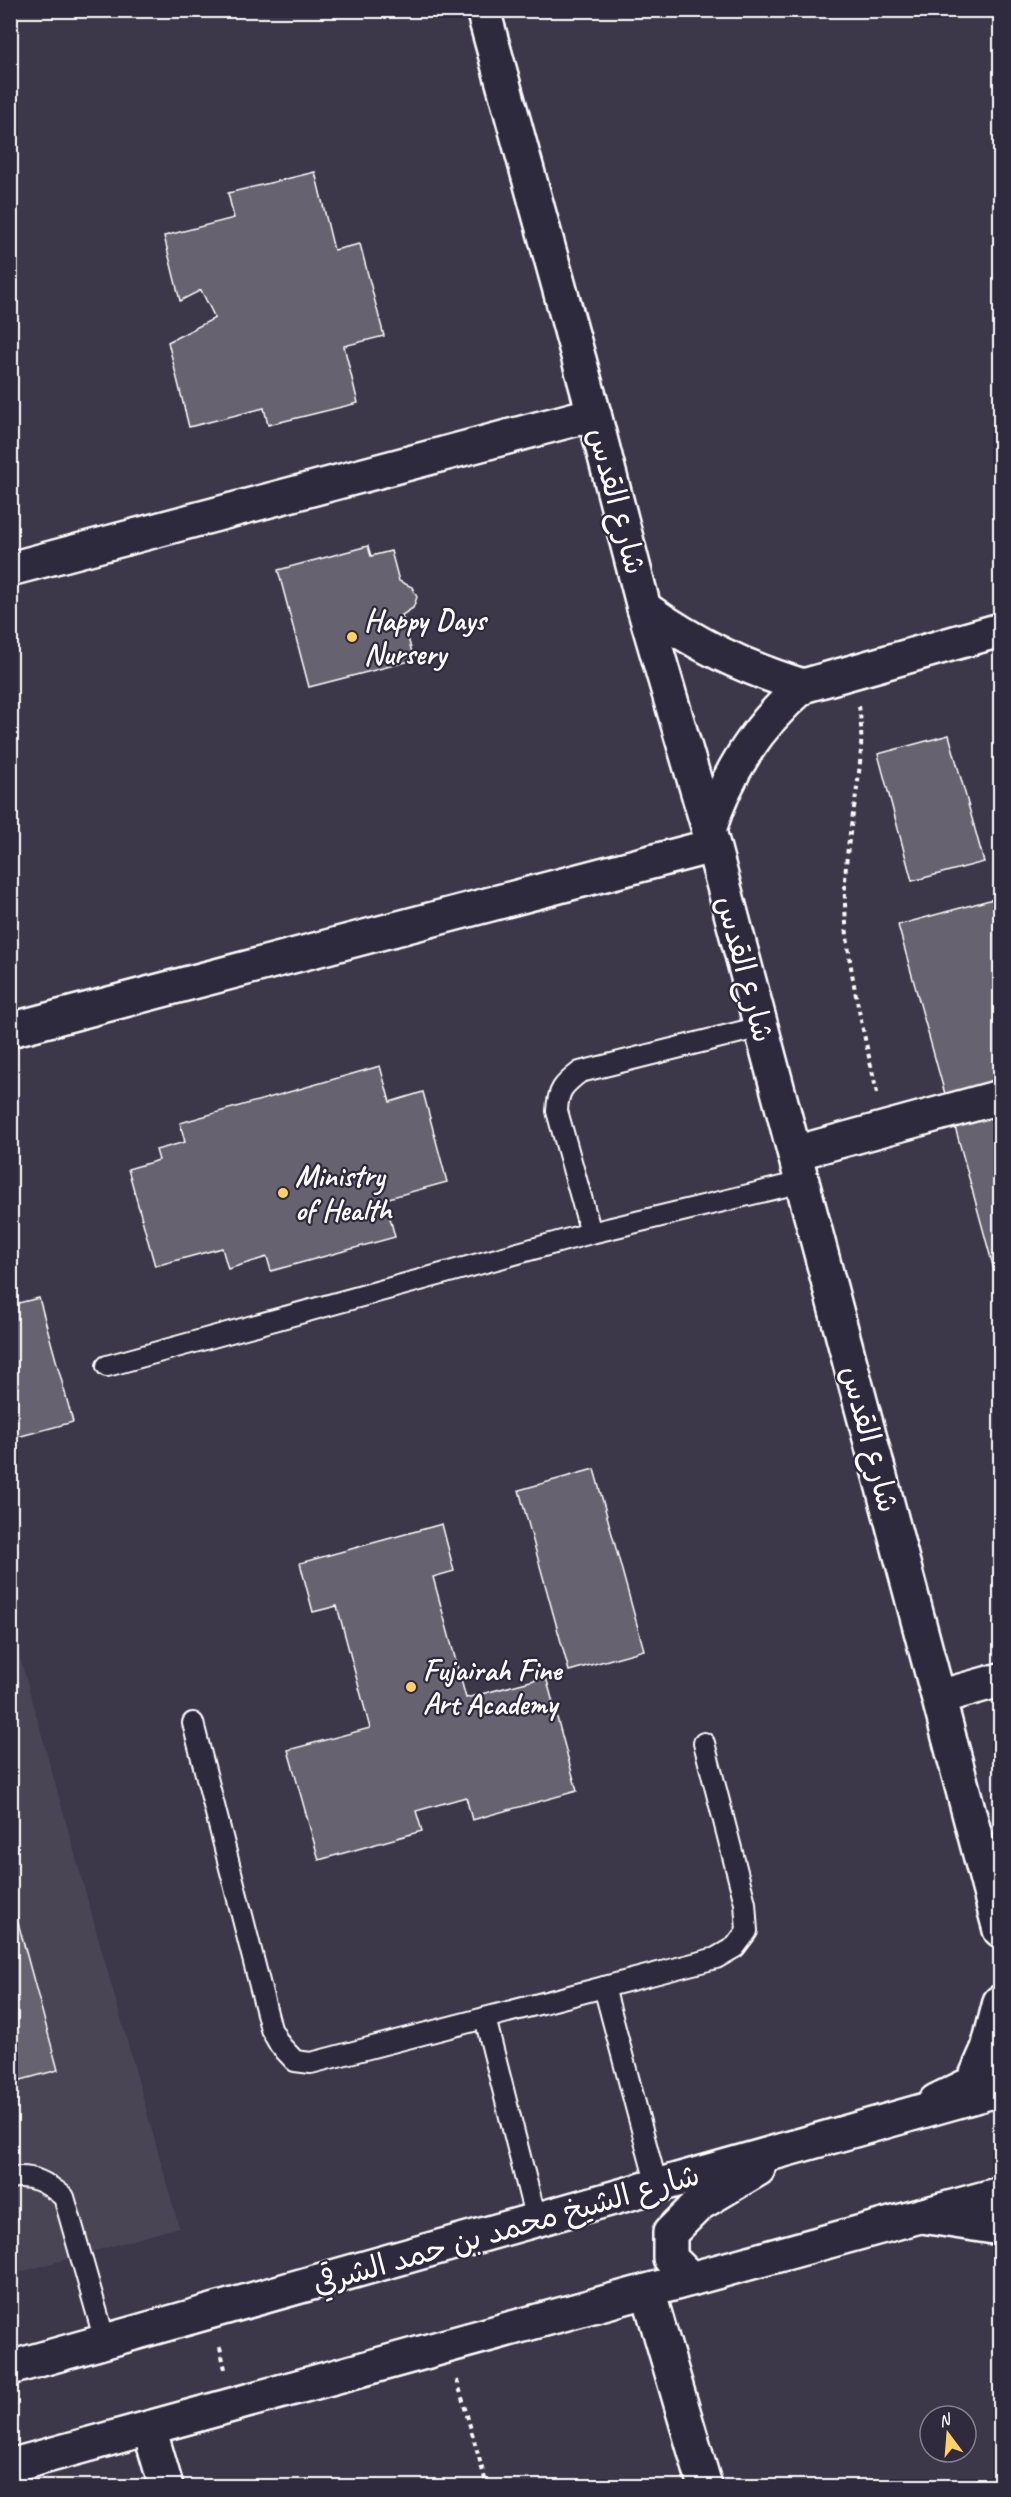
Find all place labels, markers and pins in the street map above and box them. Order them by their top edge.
place label: Happy Days Nursery [364,601,489,673]
marker: Happy Days Nursery [345,630,359,644]
place label: Ministry of Health [295,1157,393,1229]
marker: Ministry of Health [276,1186,290,1200]
place label: Fujairah Fine Art Academy [423,1651,563,1723]
marker: Fujairah Fine Art Academy [404,1680,418,1694]

